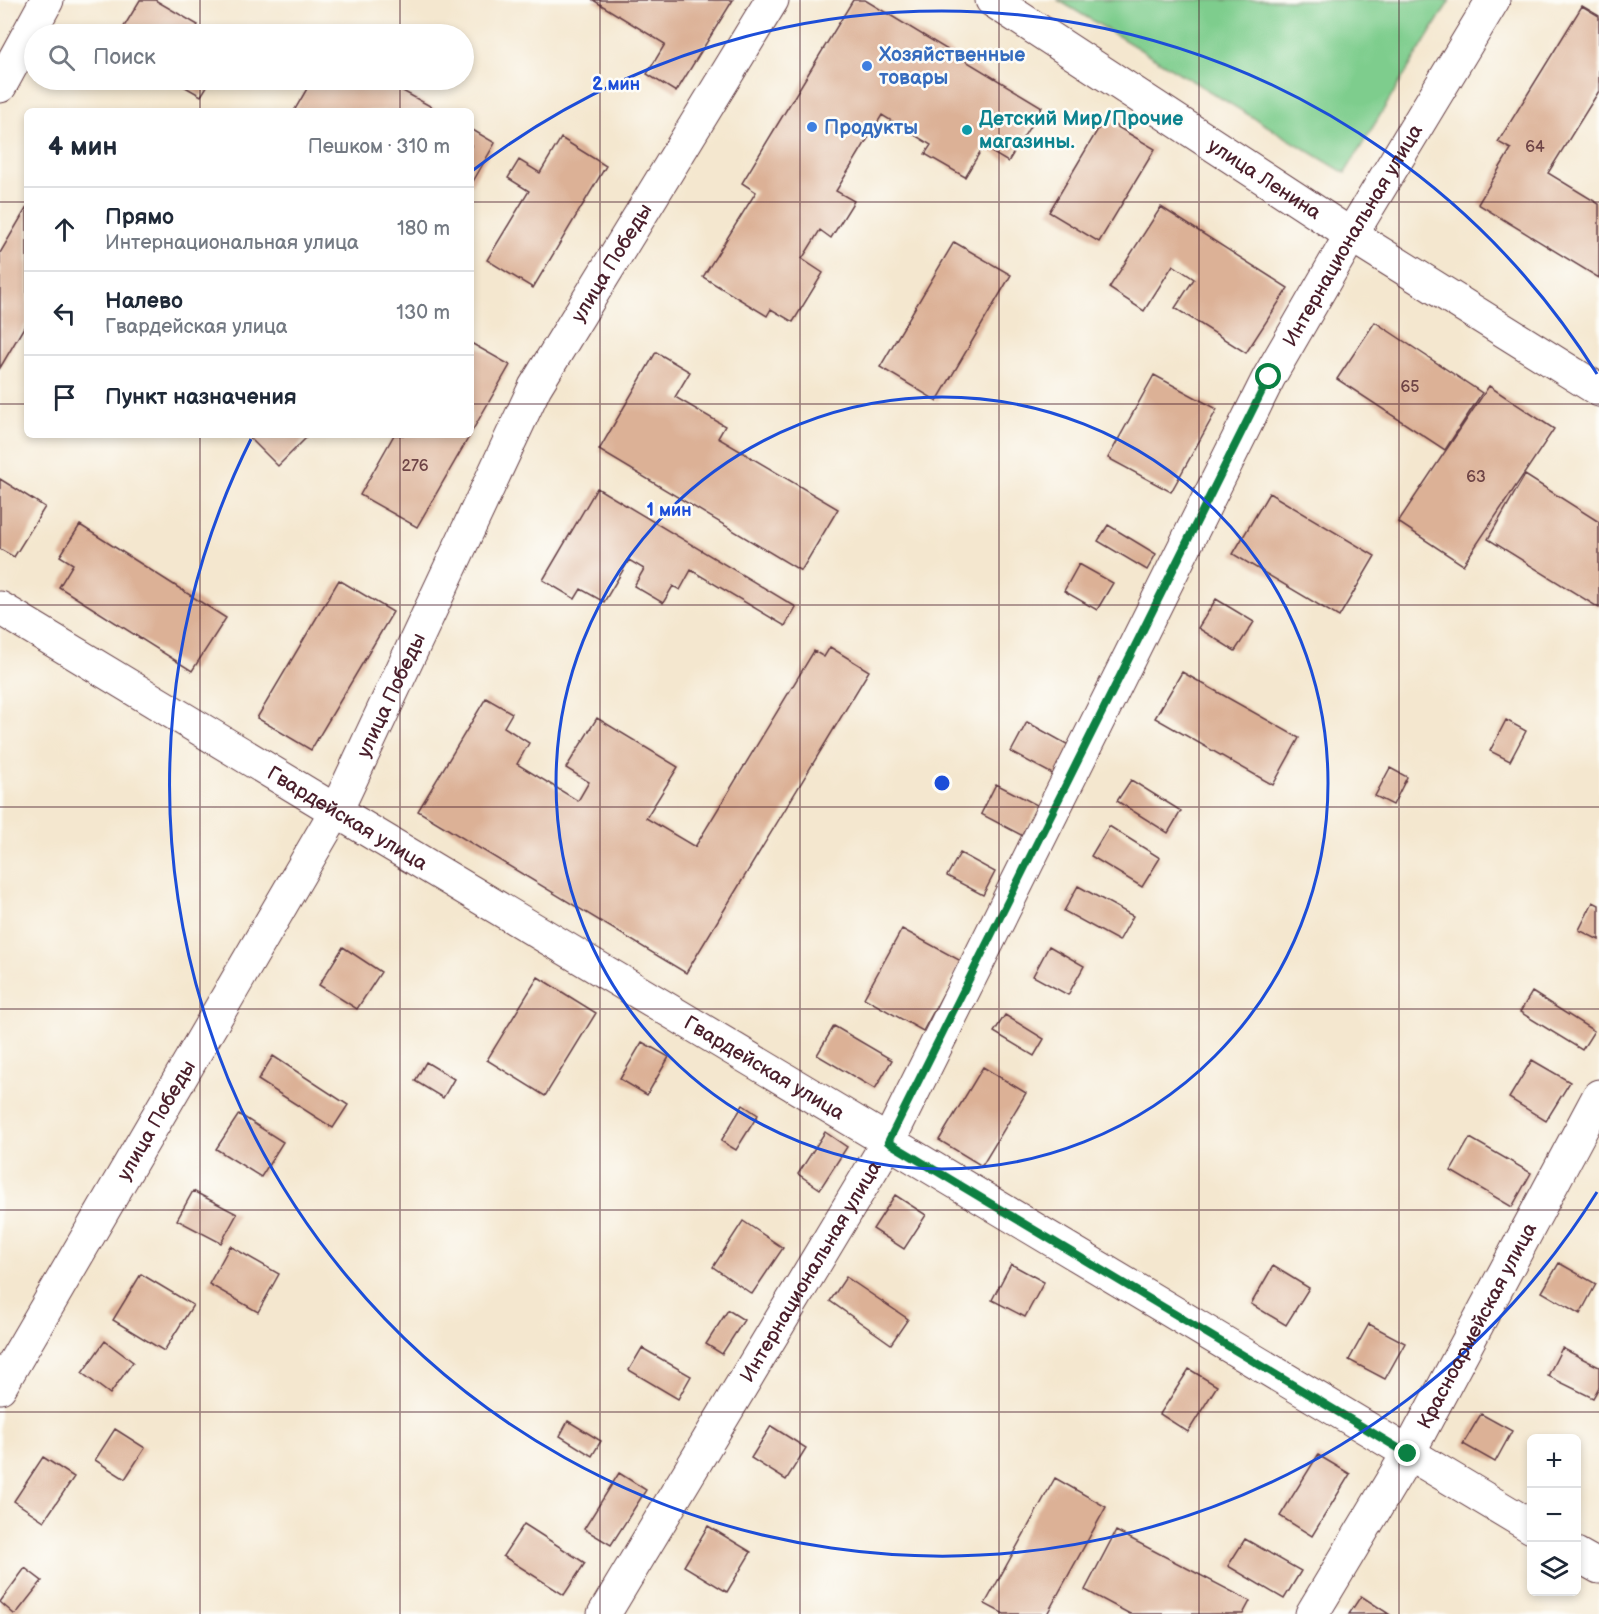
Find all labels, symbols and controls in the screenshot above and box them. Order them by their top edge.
search box [24,24,474,90]
icon: search [45,41,78,74]
place label: Хозяйственные товары [878,43,1025,90]
text: Поиск [93,44,156,71]
marker: Хозяйственные товары [860,59,874,73]
text: 2 мин [592,74,640,95]
place label: Детский Мир/Прочие магазины. [979,107,1183,154]
place label: Продукты [824,116,918,140]
marker: Продукты [805,120,819,134]
street label: Интернациональная улица [1278,120,1428,351]
marker: Детский Мир/Прочие магазины. [960,123,974,137]
text: 4 мин [48,132,117,163]
street label: улица Ленина [1203,134,1325,225]
text: Пешком · 310 m [308,135,450,159]
house number: 64 [1525,138,1545,157]
street label: улица Победы [567,199,657,327]
text: Прямо [105,204,174,231]
icon: ahead [48,213,81,246]
text: 180 m [397,217,450,241]
text: Интернациональная улица [105,231,359,255]
text: Налево [105,288,183,315]
icon: left [48,297,81,330]
text: 130 m [396,301,450,325]
text: Гвардейская улица [105,315,288,339]
route start [1255,363,1281,389]
house number: 65 [1401,378,1419,397]
icon: arrive [48,381,81,414]
text: Пункт назначения [105,384,297,411]
house number: 276 [401,457,429,476]
house number: 63 [1466,468,1486,487]
text: 1 мин [647,500,691,521]
street label: улица Победы [352,629,431,762]
street label: Гвардейская улица [263,761,432,876]
centre of rings [932,773,952,793]
street label: Гвардейская улица [679,1011,849,1126]
street label: улица Победы [112,1056,201,1185]
street label: Интернациональная улица [735,1157,887,1387]
street label: Красноармейская улица [1413,1219,1542,1433]
map controls [1527,1434,1581,1596]
button: + [1527,1434,1581,1488]
route end [1394,1440,1420,1466]
button: − [1527,1488,1581,1542]
button: layers [1527,1542,1581,1596]

